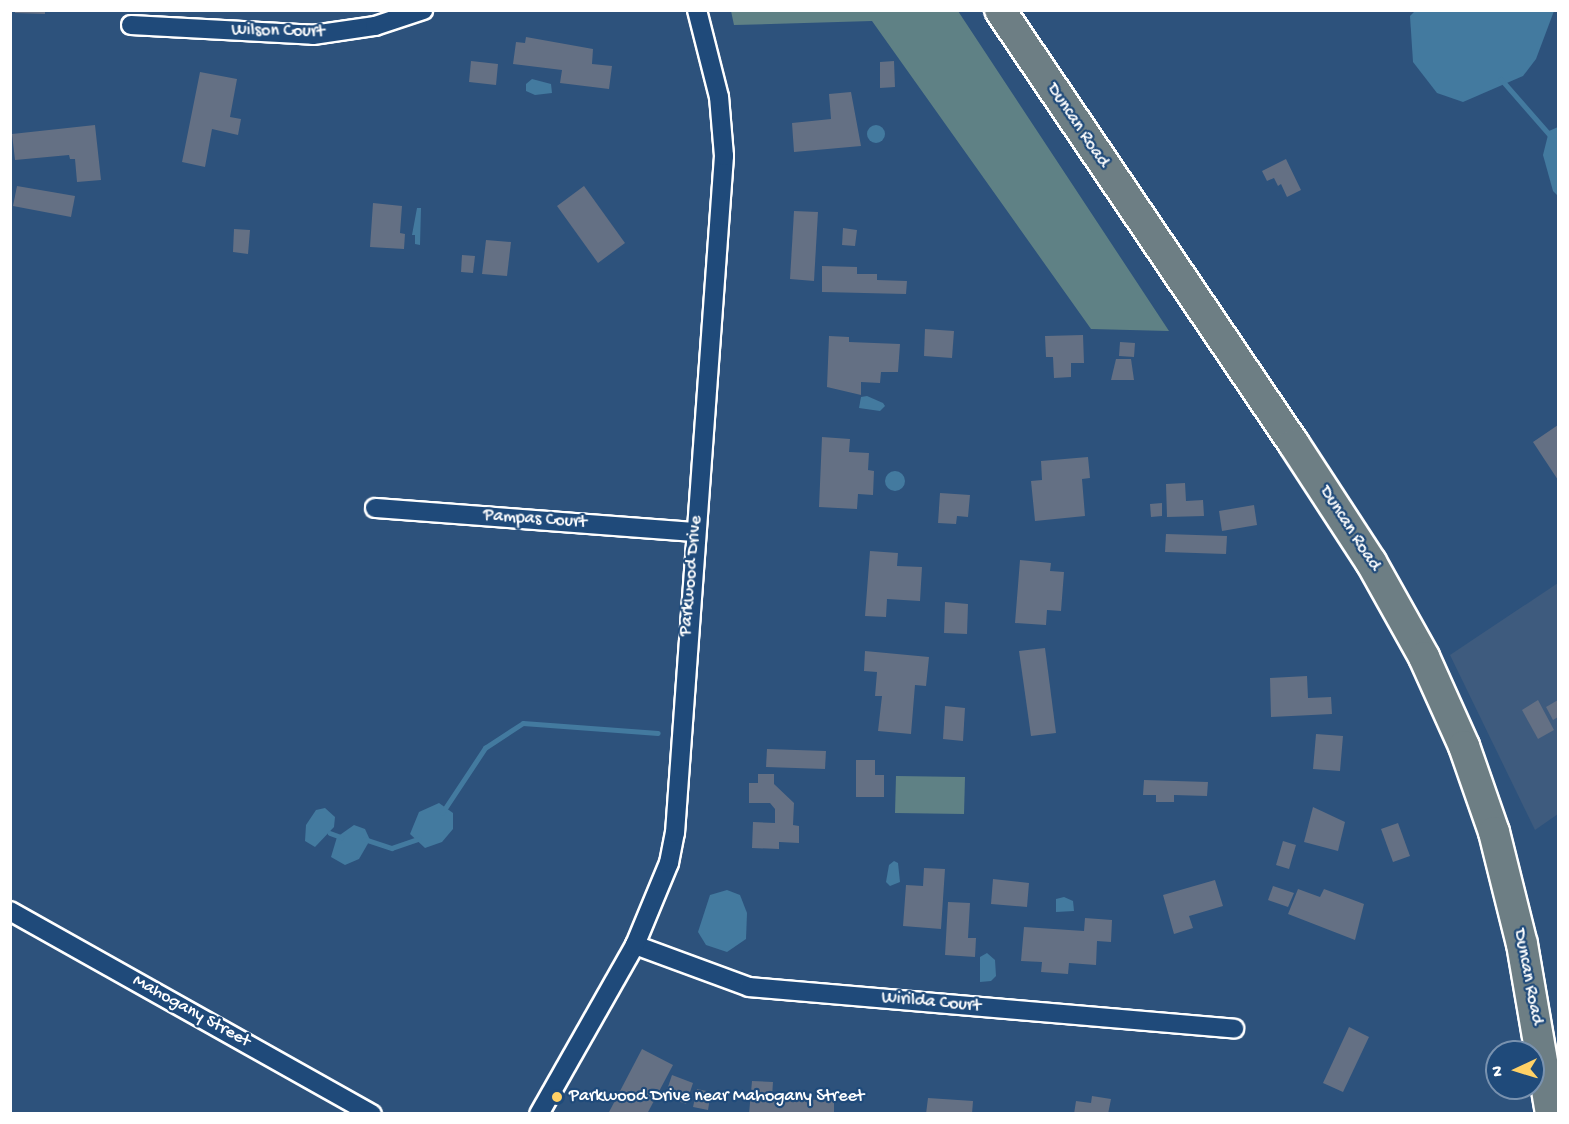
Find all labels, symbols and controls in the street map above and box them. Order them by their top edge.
street label: Wilson Court [231,20,325,44]
street label: Duncan Road [1041,80,1113,172]
street label: Duncan Road [1314,482,1384,576]
street label: Pampas Court [483,506,587,534]
street label: Parkwood Drive [676,515,708,637]
street label: Duncan Road [1507,927,1547,1027]
street label: Mahogany Street [128,971,254,1053]
street label: Wirilda Court [880,988,982,1018]
north arrow [1485,1040,1545,1100]
text: N [1489,1065,1508,1077]
place label: Parkwood Drive near Mahogany Street [569,1086,864,1108]
marker: Parkwood Drive near Mahogany Street [550,1090,564,1104]

